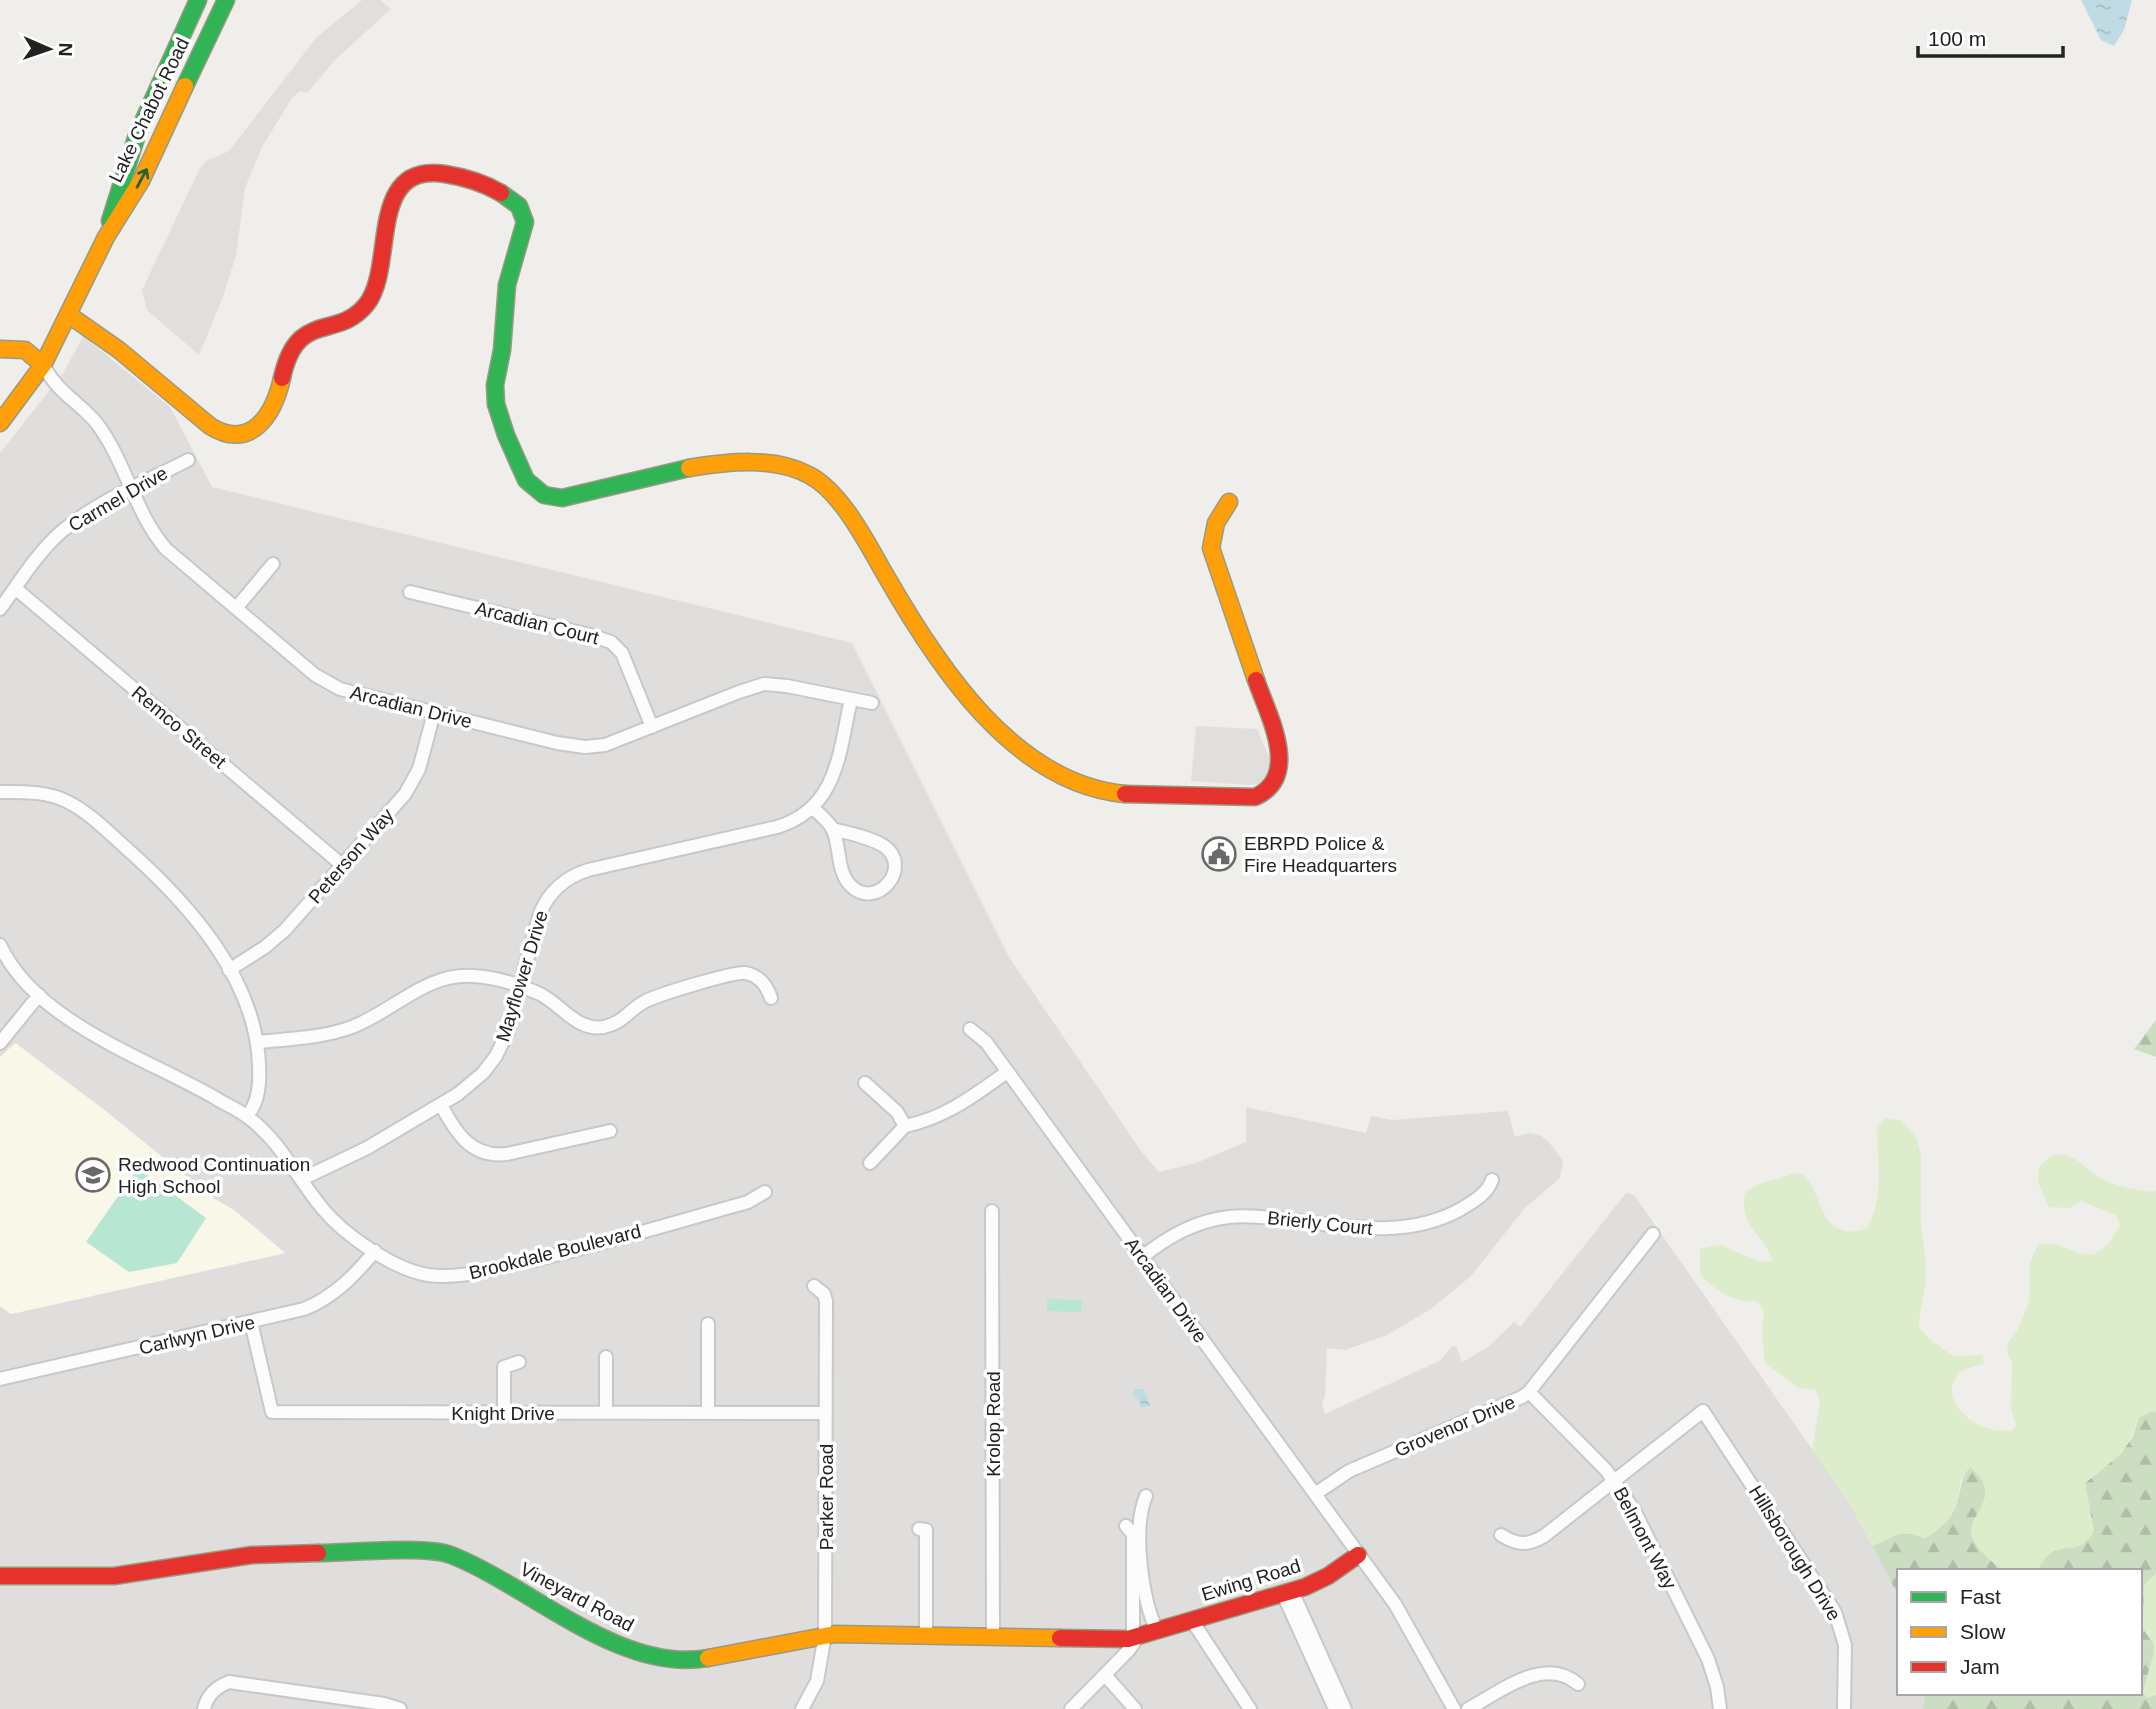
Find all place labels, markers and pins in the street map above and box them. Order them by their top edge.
place label: EBRPD Police & Fire Headquarters [1244,833,1397,876]
public building icon: EBRPD Police & Fire Headquarters [1200,835,1238,873]
place label: Redwood Continuation High School [118,1154,310,1197]
school or university icon: Redwood Continuation High School [74,1156,112,1194]

